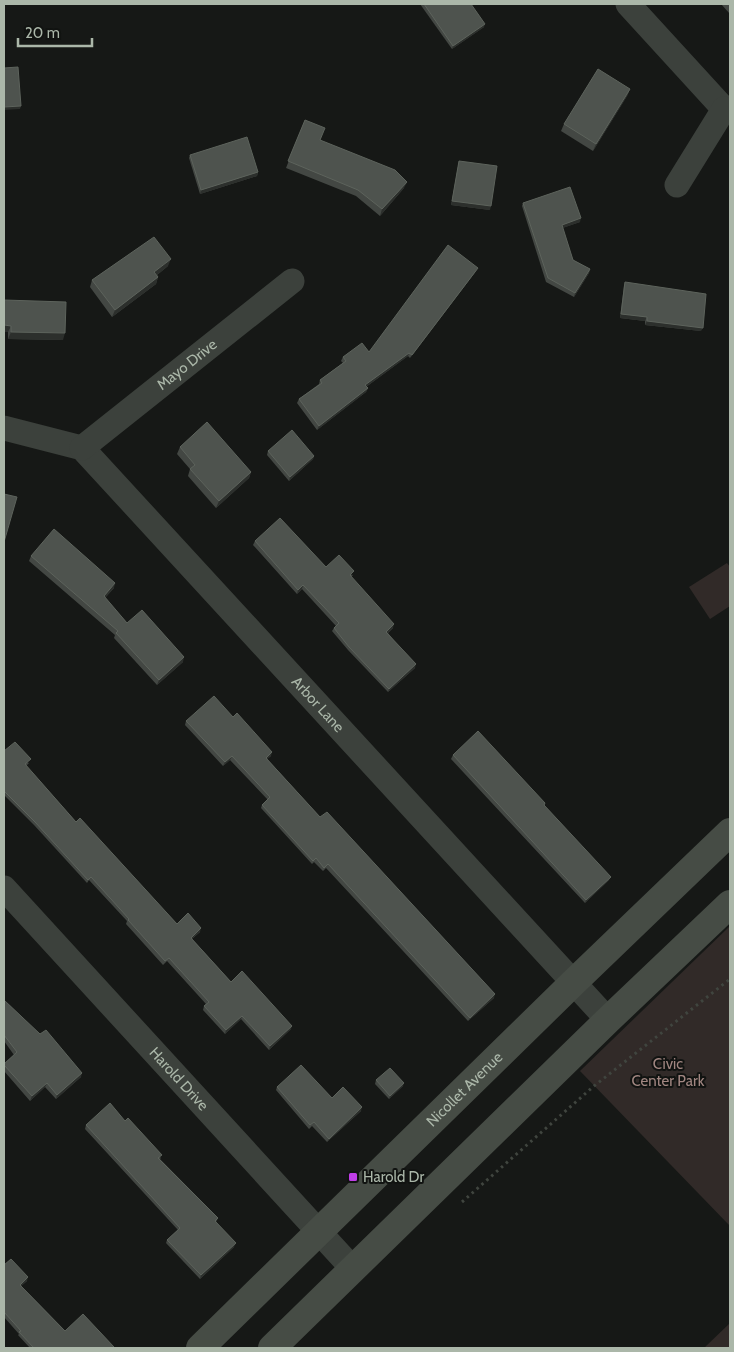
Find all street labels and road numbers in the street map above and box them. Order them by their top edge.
street label: Mayo Drive [153,335,221,394]
street label: Arbor Lane [288,673,348,736]
street label: Harold Drive [146,1044,213,1115]
street label: Nicollet Avenue [423,1048,506,1130]

